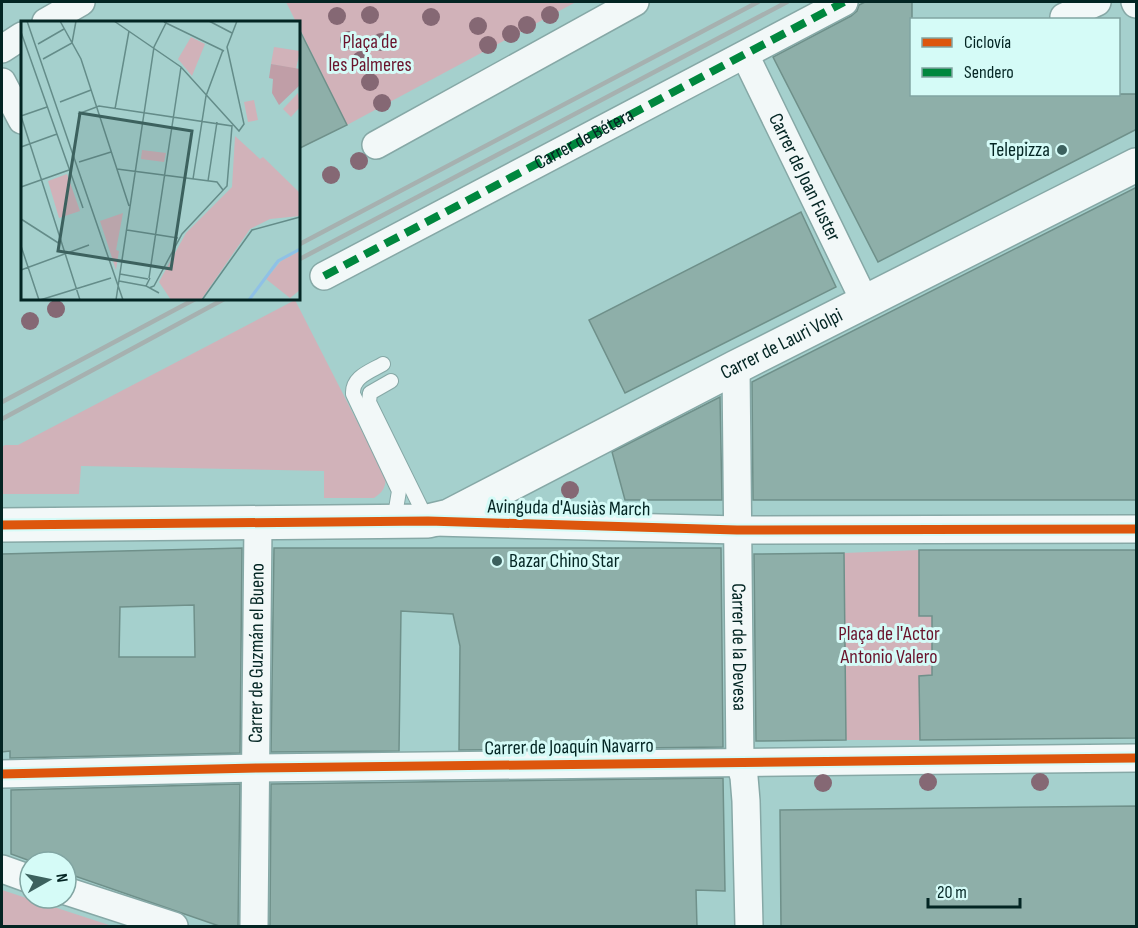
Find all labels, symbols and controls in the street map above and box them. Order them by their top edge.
legend [910,18,1120,96]
inset map [21,21,300,300]
park label: Plaça de les Palmeres [328,30,412,77]
text: Ciclovía [964,32,1011,53]
text: Sendero [964,62,1014,83]
street label: Carrer de Bétera [530,103,638,175]
street label: Carrer de Joan Fuster [763,109,846,246]
place label: Telepizza [989,138,1050,162]
marker: Telepizza [1055,143,1069,157]
street label: Carrer de Lauri Volpi [717,303,847,385]
street label: Avinguda d'Ausiàs March [486,495,651,521]
place label: Bazar Chino Star [509,549,620,573]
marker: Bazar Chino Star [490,554,504,568]
street label: Carrer de Guzmán el Bueno [244,563,270,743]
street label: Carrer de la Devesa [726,583,751,711]
park label: Plaça de l'Actor Antonio Valero [838,622,940,669]
street label: Carrer de Joaquín Navarro [484,734,654,760]
north arrow [18,850,78,910]
scale bar [928,871,1020,909]
text: N [51,872,71,884]
text: 20 m [937,882,967,903]

